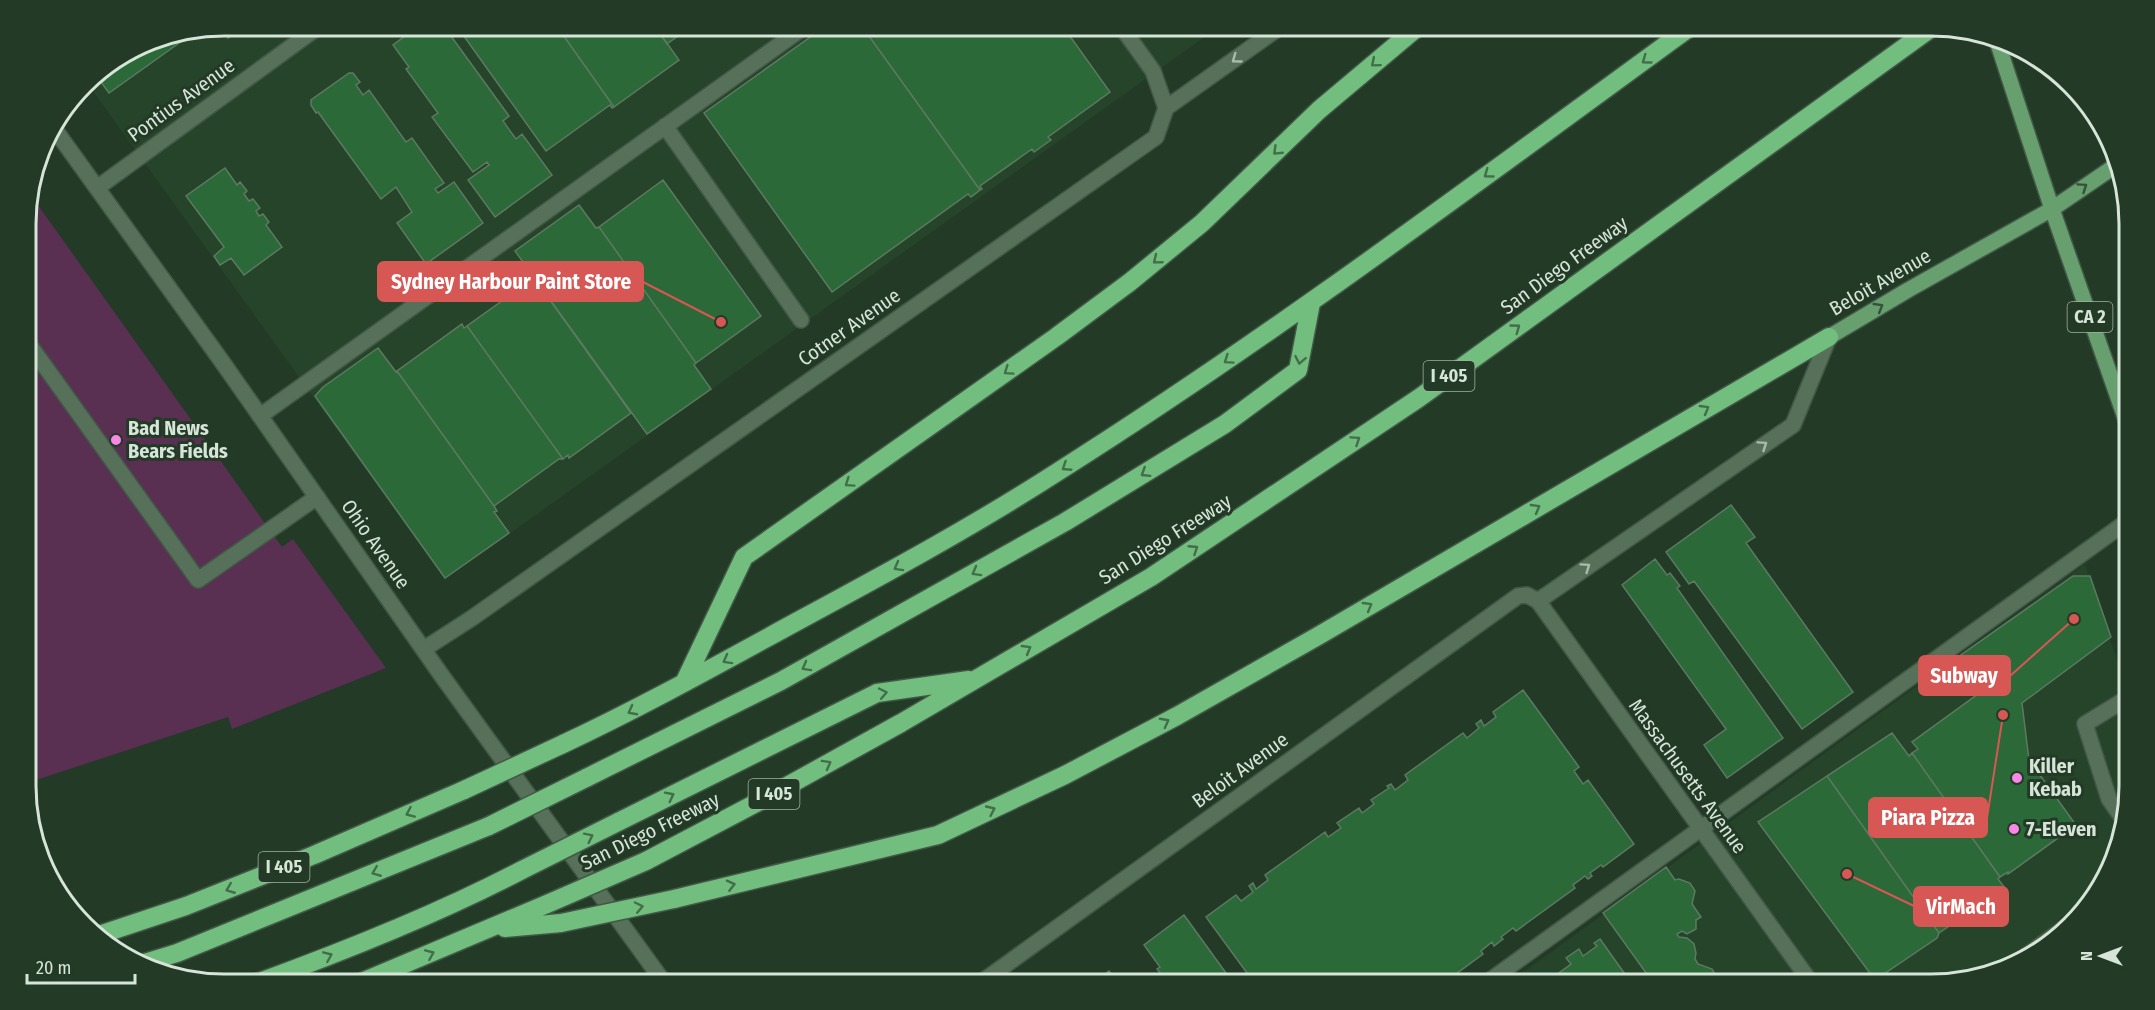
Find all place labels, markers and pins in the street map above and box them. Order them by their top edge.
callout: Sydney Harbour Paint Store [378,262,643,301]
place label: Bad News Bears Fields [128,416,228,463]
marker: Bad News Bears Fields [109,433,123,447]
callout: Subway [1919,656,2010,695]
place label: Killer Kebab [2029,754,2082,801]
marker: Killer Kebab [2010,771,2024,785]
callout: Piara Pizza [1869,798,1987,837]
place label: 7-Eleven [2026,817,2097,841]
marker: 7-Eleven [2007,822,2021,836]
callout: VirMach [1914,887,2008,926]

